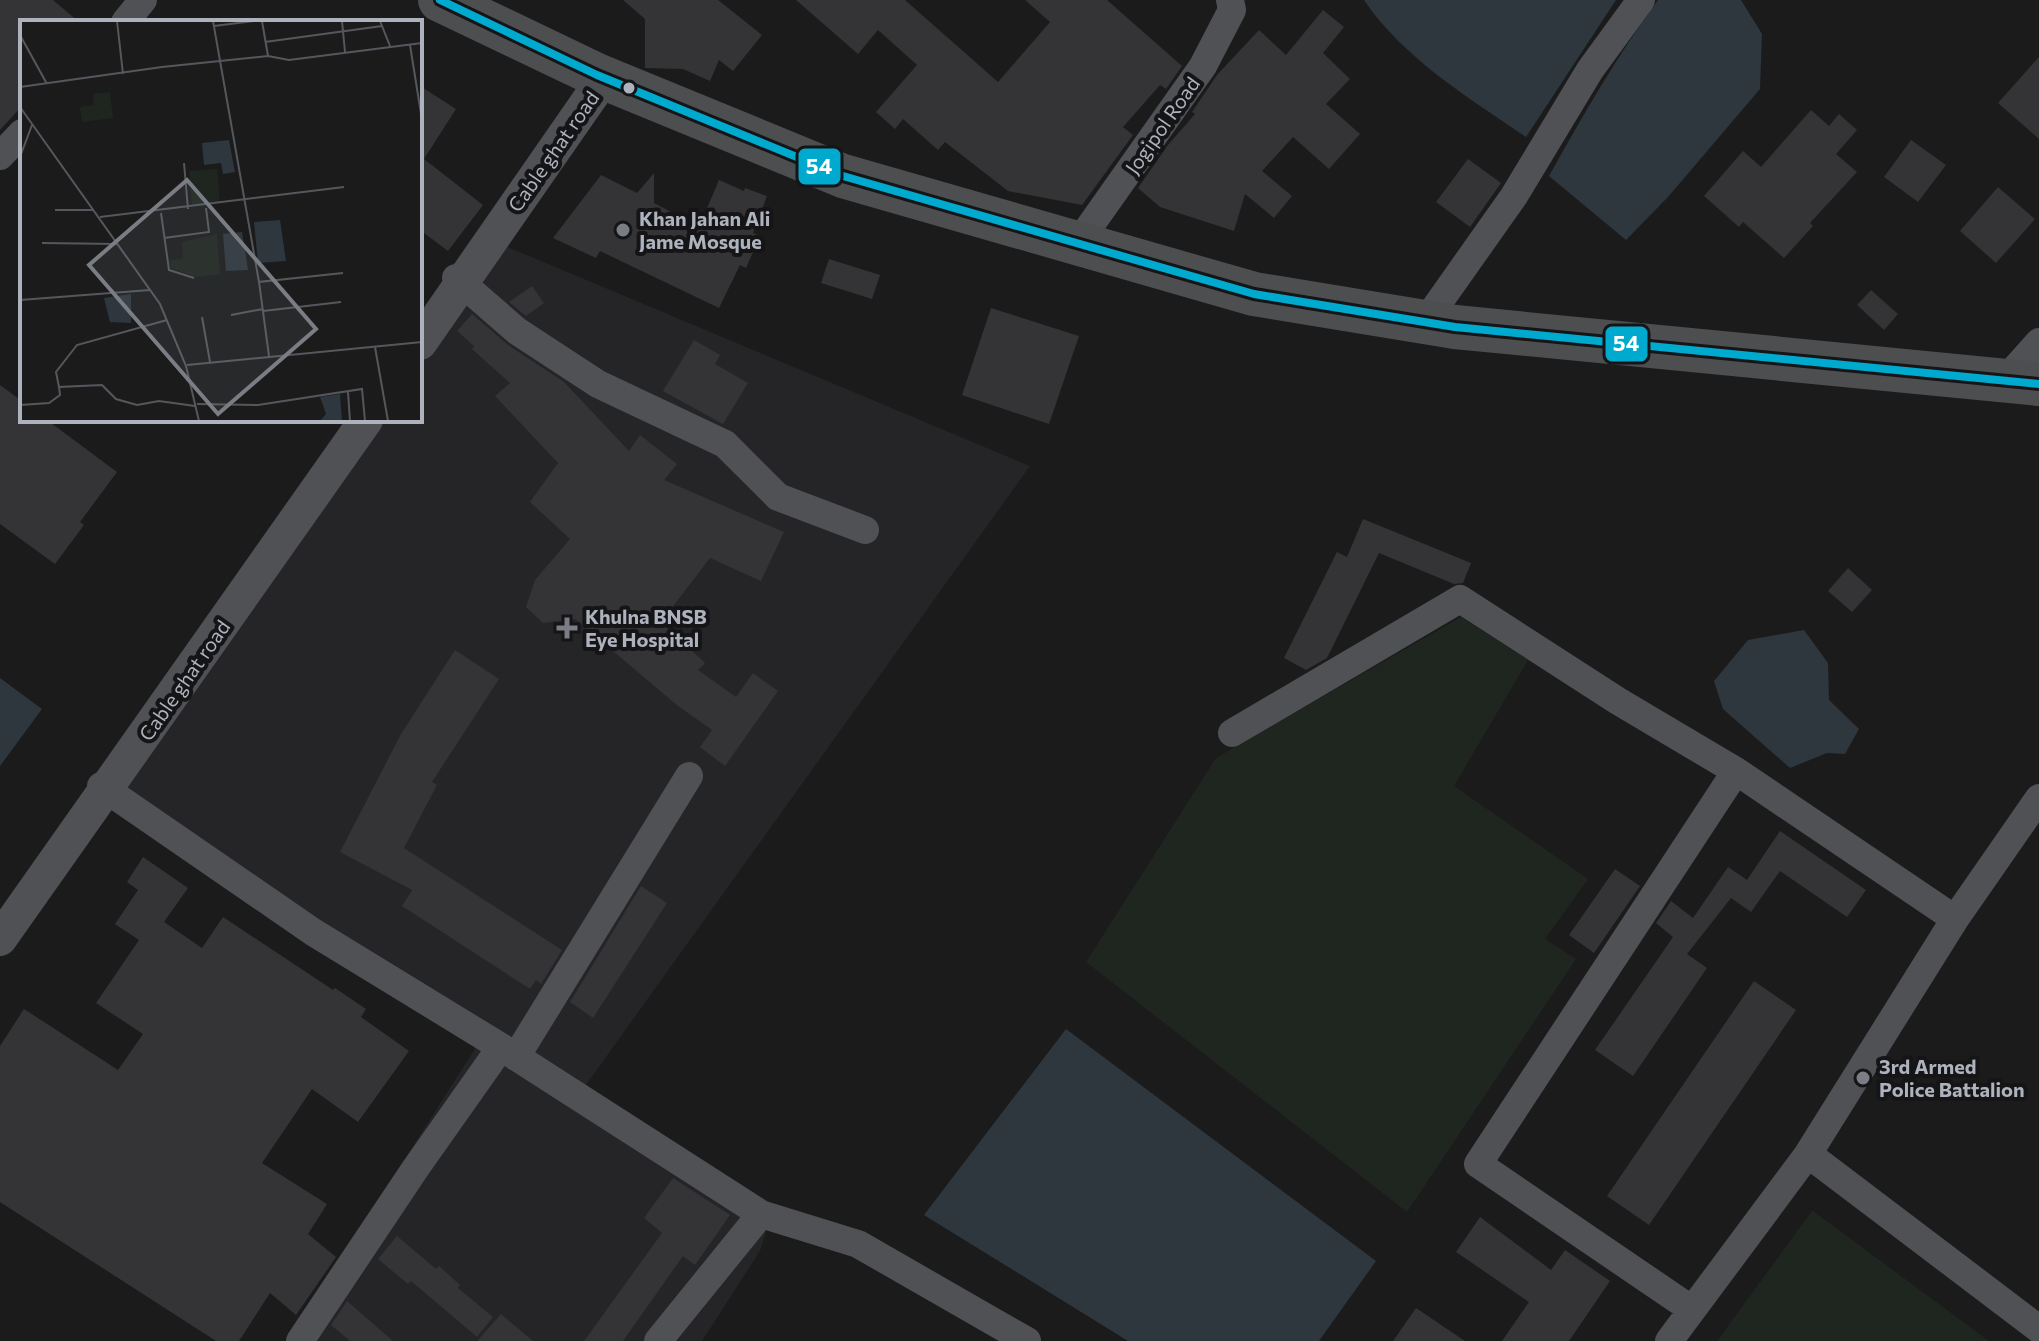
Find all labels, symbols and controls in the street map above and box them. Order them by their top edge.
inset map [20,20,422,422]
street label: Jogipol Road [1120,72,1204,178]
unlabelled marker [621,80,637,96]
street label: Cable ghat road [502,86,604,216]
line badge: 54 [797,147,842,186]
text: 54 [806,152,832,179]
place label: Khan Jahan Ali Jame Mosque [639,206,770,253]
marker: Khan Jahan Ali Jame Mosque [614,221,632,239]
line badge: 54 [1604,325,1649,363]
text: 54 [1613,329,1639,356]
place label: Khulna BNSB Eye Hospital [585,604,707,651]
street label: Cable ghat road [133,615,235,745]
marker: Khulna BNSB Eye Hospital [556,617,578,639]
place label: 3rd Armed Police Battalion [1879,1054,2024,1101]
marker: 3rd Armed Police Battalion [1854,1069,1872,1087]

